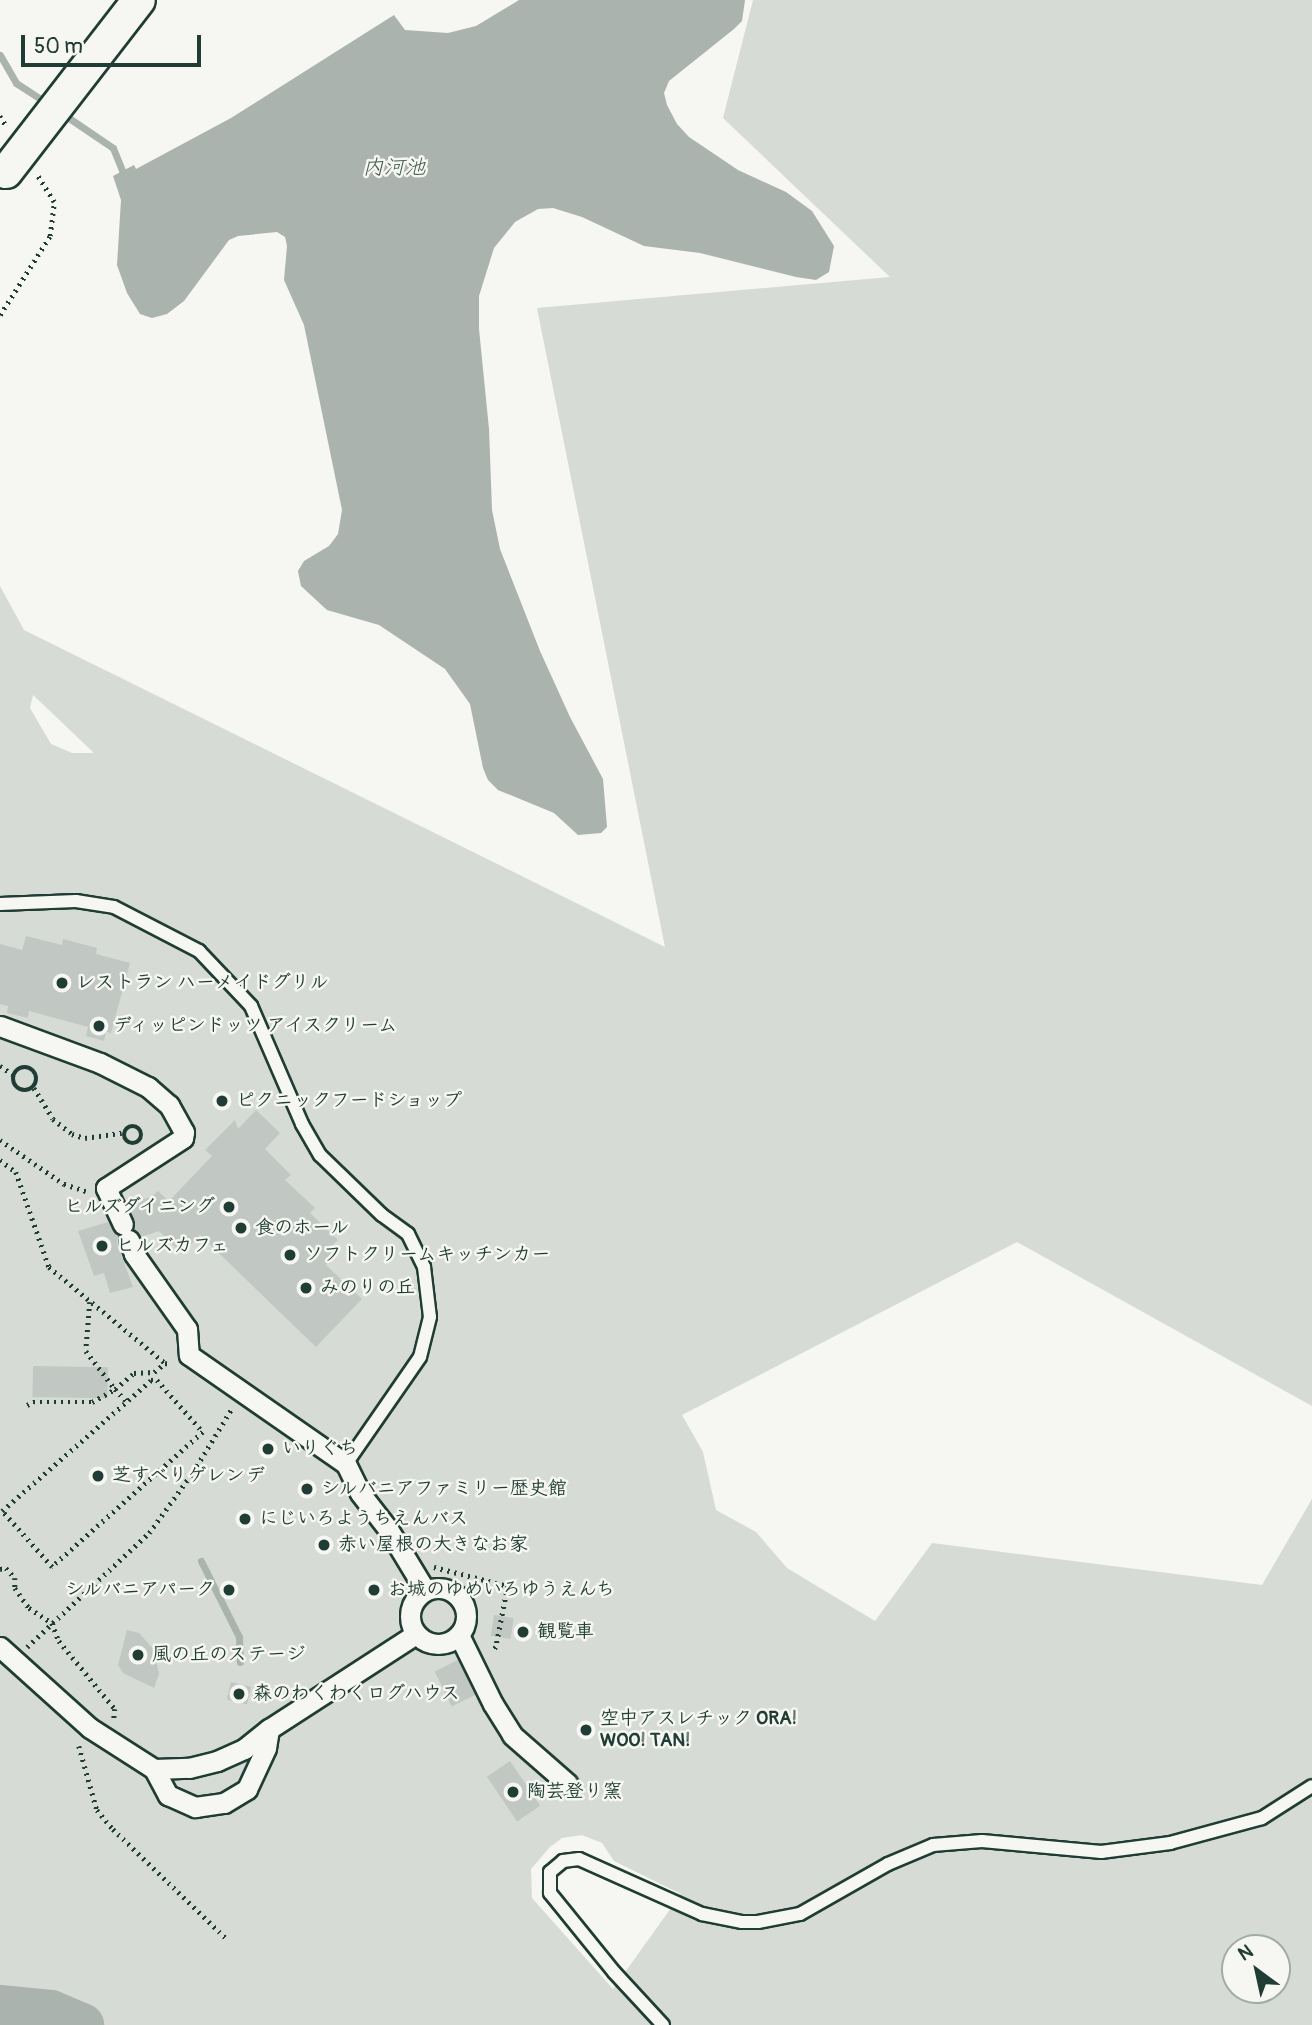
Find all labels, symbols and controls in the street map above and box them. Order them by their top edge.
scale bar [24,21,205,65]
text: 50 m [34,33,83,60]
water label: 内河池 [363,155,425,181]
place label: レストラン ハーメイドグリル [76,972,327,994]
marker: レストラン ハーメイドグリル [54,975,70,991]
place label: ディッピンドッツ アイスクリーム [113,1015,402,1037]
marker: ディッピンドッツ アイスクリーム [91,1018,107,1034]
place label: ピクニックフードショップ [236,1090,464,1112]
marker: ピクニックフードショップ [214,1093,230,1109]
place label: ヒルズダイニング [63,1196,215,1218]
marker: ヒルズダイニング [221,1199,237,1215]
place label: 食のホール [255,1217,350,1239]
marker: 食のホール [233,1220,249,1236]
place label: ヒルズカフェ [116,1235,230,1257]
marker: ヒルズカフェ [94,1238,110,1254]
place label: ソフトクリームキッチンカー [304,1244,551,1266]
marker: ソフトクリームキッチンカー [282,1247,298,1263]
place label: みのりの丘 [320,1277,415,1299]
marker: みのりの丘 [298,1280,314,1296]
place label: いりぐち [282,1438,358,1460]
marker: いりぐち [260,1441,276,1457]
place label: 芝すべりゲレンデ [112,1465,264,1487]
marker: 芝すべりゲレンデ [90,1468,106,1484]
place label: シルバニアファミリー歴史館 [321,1478,568,1500]
marker: シルバニアファミリー歴史館 [299,1481,315,1497]
place label: にじいろようちえんバス [259,1508,468,1530]
marker: にじいろようちえんバス [237,1511,253,1527]
place label: 赤い屋根の大きなお家 [338,1534,528,1556]
marker: 赤い屋根の大きなお家 [316,1537,332,1553]
place label: シルバニアパーク [63,1579,215,1601]
place label: お城のゆめいろゆうえんち [388,1579,616,1601]
marker: シルバニアパーク [221,1582,237,1598]
marker: お城のゆめいろゆうえんち [366,1582,382,1598]
place label: 観覧車 [537,1621,594,1643]
marker: 観覧車 [515,1624,531,1640]
place label: 風の丘のステージ [152,1644,304,1666]
marker: 風の丘のステージ [130,1647,146,1663]
place label: 森のわくわくログハウス [253,1683,462,1705]
marker: 森のわくわくログハウス [231,1686,247,1702]
place label: 空中アスレチック ORA! WOO! TAN! [600,1708,797,1752]
marker: 空中アスレチック ORA! WOO! TAN! [578,1722,594,1738]
place label: 陶芸登り窯 [527,1781,622,1803]
marker: 陶芸登り窯 [505,1784,521,1800]
north arrow [1221,1934,1291,2004]
text: N [1234,1940,1258,1967]

